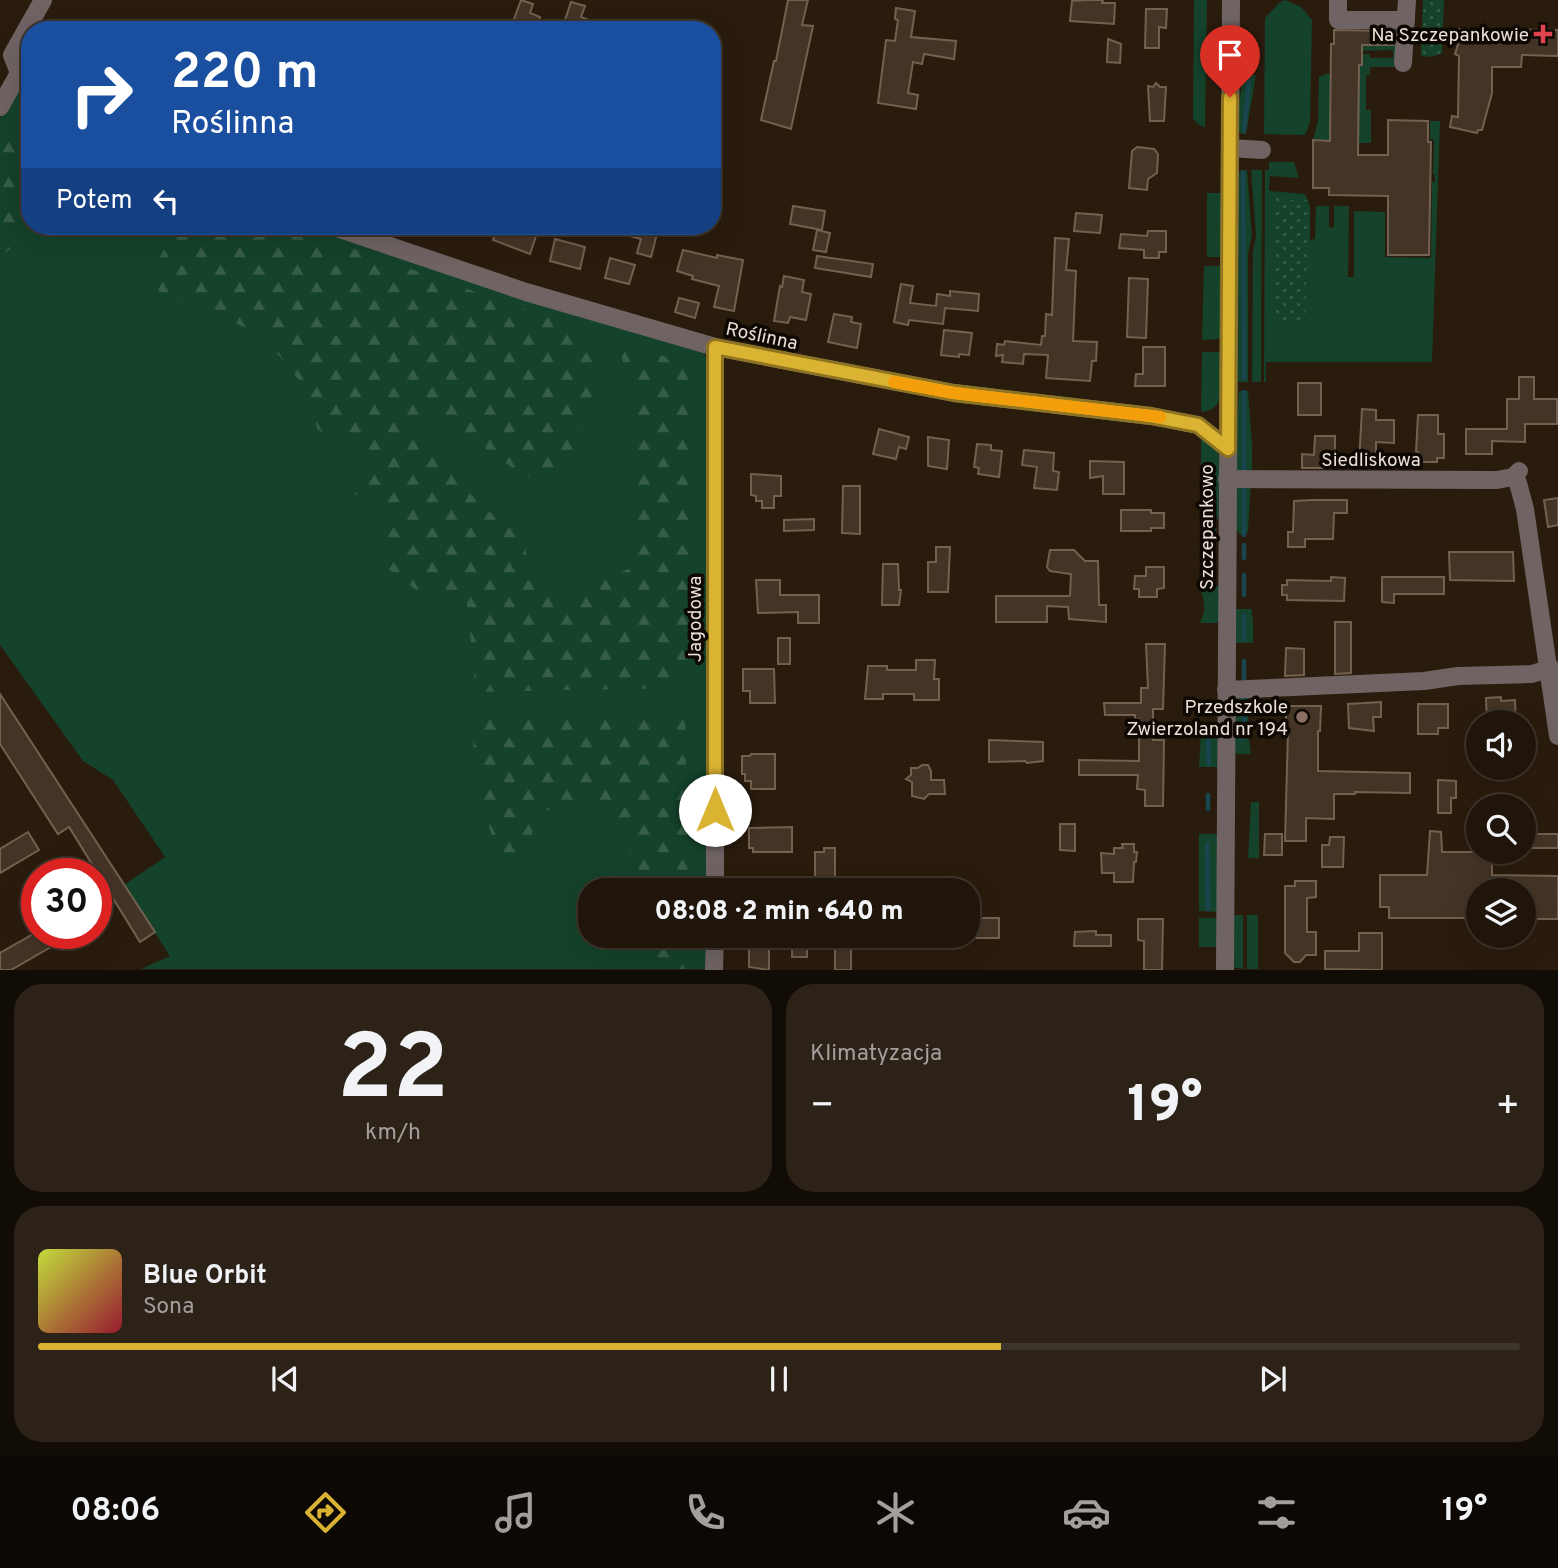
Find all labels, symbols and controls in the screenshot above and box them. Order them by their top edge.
place label: Na Szczepankowie [1371,24,1529,48]
pin [1200,25,1260,97]
marker: Na Szczepankowie [1535,26,1551,42]
icon: arrive [1211,36,1249,74]
text: 220 m [171,44,318,106]
icon: right [56,49,147,140]
text: Roślinna [171,105,294,145]
icon: left [147,182,185,220]
text: Potem [56,185,133,218]
street label: Roślinna [723,318,800,356]
street label: Siedliskowa [1321,449,1421,473]
street label: Szczepankowo [1196,464,1220,590]
street label: Jagodowa [684,576,708,662]
place label: Przedszkole Zwierzoland nr 194 [1126,696,1288,742]
marker: Przedszkole Zwierzoland nr 194 [1294,709,1310,725]
map controls [1466,710,1536,948]
button: sound [1466,710,1536,780]
position arrow [678,773,752,847]
button: search [1466,794,1536,864]
speed limit sign: 30 [21,858,112,949]
button: layers [1466,878,1536,948]
text: 08:08 · 2 min · 640 m [654,896,904,929]
text: 22 [337,1016,449,1131]
text: Klimatyzacja [810,1040,942,1069]
text: 19° [1127,1074,1203,1140]
text: − [810,1083,835,1132]
text: + [1495,1083,1520,1132]
text: km/h [365,1119,421,1148]
text: Blue Orbit [143,1260,267,1293]
text: Sona [143,1293,194,1322]
icon: previous [266,1360,304,1398]
icon: pause [760,1360,798,1398]
icon: next [1254,1360,1292,1398]
icon: directions [301,1488,350,1537]
icon: music [491,1488,540,1537]
icon: phone [681,1488,730,1537]
icon: climate [871,1488,920,1537]
icon: car [1062,1488,1111,1537]
icon: filters [1252,1488,1301,1537]
text: 08:06 [71,1492,160,1532]
text: 19° [1442,1492,1487,1532]

